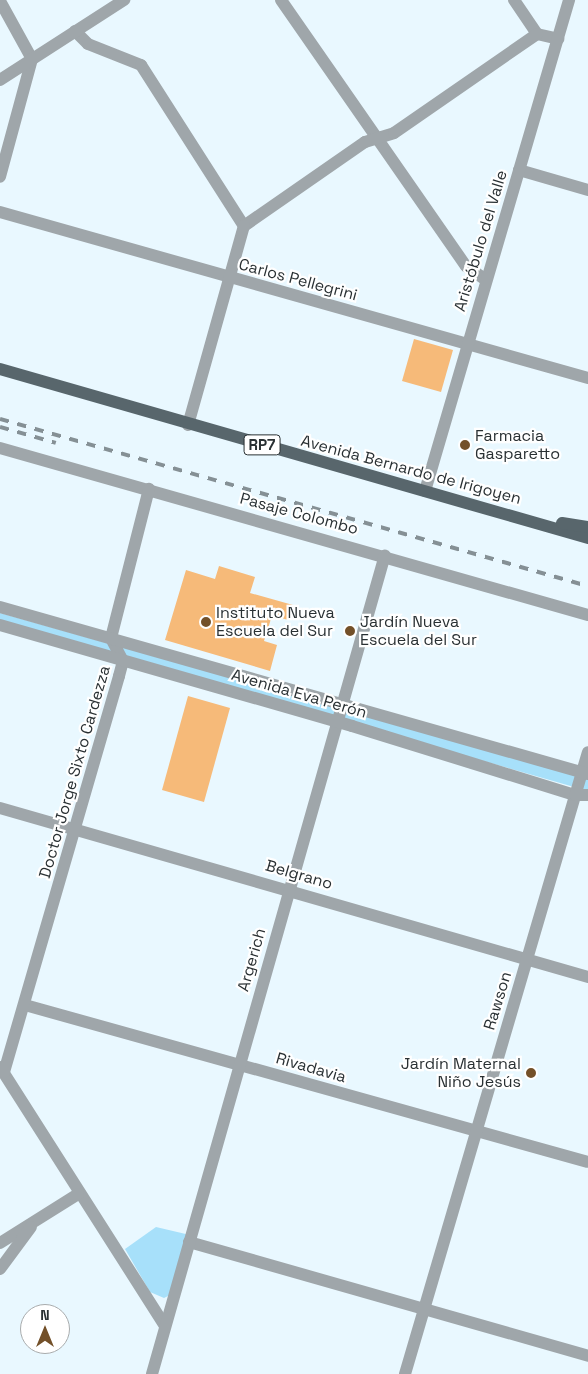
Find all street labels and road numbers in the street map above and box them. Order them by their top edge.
street label: Aristóbulo del Valle [450,168,512,314]
street label: Carlos Pellegrini [237,255,359,305]
street label: Avenida Bernardo de Irigoyen [299,431,523,509]
road number: RP7 [243,432,281,458]
street label: Pasaje Colombo [238,489,360,539]
street label: Doctor Jorge Sixto Cardezza [35,663,115,881]
street label: Avenida Eva Perón [229,665,369,723]
street label: Belgrano [263,856,335,894]
street label: Argerich [234,926,270,994]
street label: Rawson [480,970,516,1032]
street label: Rivadavia [274,1049,348,1087]

